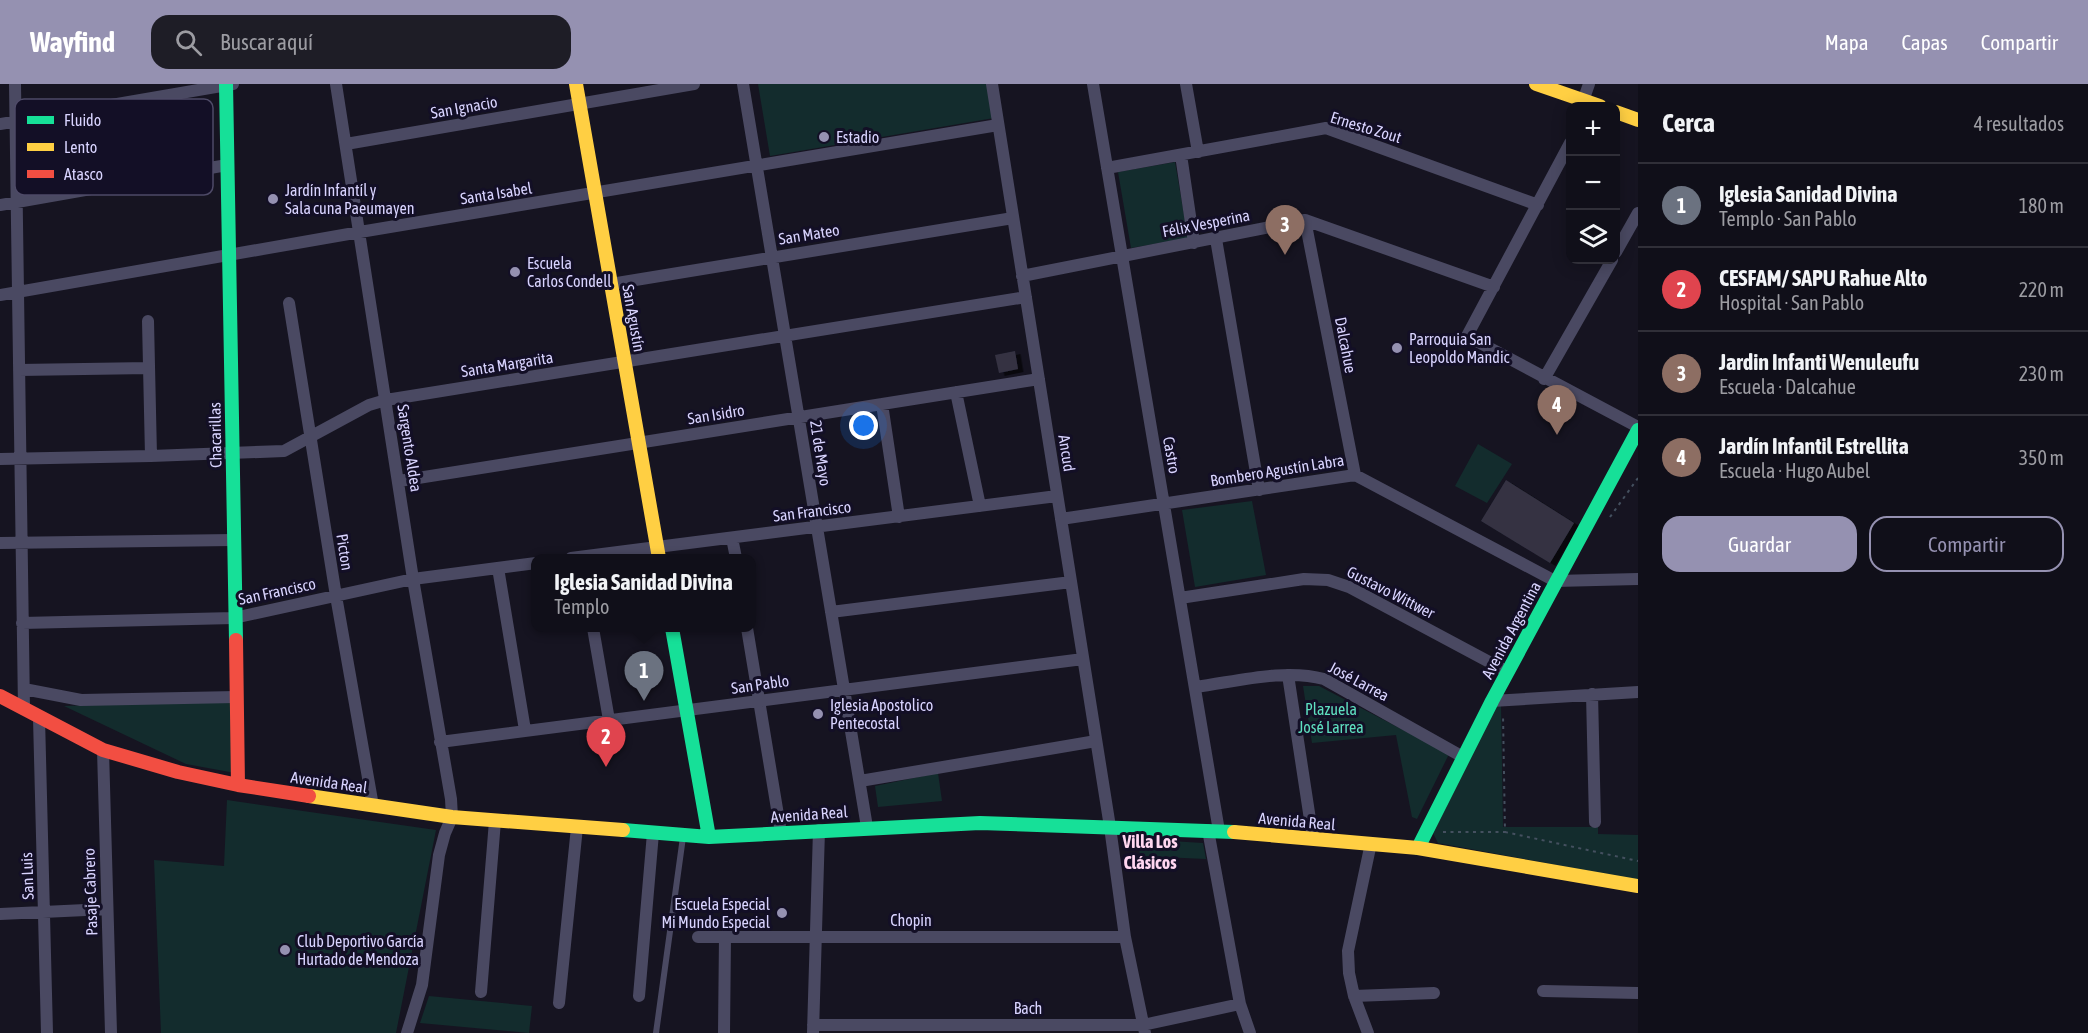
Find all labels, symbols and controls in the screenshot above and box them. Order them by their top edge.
search box [151,15,571,69]
text: Wayfind [30,26,115,58]
icon: search [172,26,205,59]
text: Buscar aquí [220,29,313,55]
text: Mapa [1825,30,1868,54]
text: Capas [1901,30,1948,54]
text: Compartir [1981,30,2058,54]
street label: San Ignacio [429,92,499,123]
legend [15,99,213,195]
map controls [1566,102,1620,264]
button: + [1566,102,1620,156]
street label: Ernesto Zout [1328,108,1404,146]
text: Cerca [1662,108,1715,138]
text: Fluido [64,111,101,129]
text: 4 resultados [1974,112,2064,135]
place label: Estadio [836,128,879,146]
marker: Estadio [817,130,831,144]
text: Lento [64,138,97,156]
button: − [1566,156,1620,210]
text: Atasco [64,165,103,183]
street label: Santa Isabel [459,178,534,208]
place label: Jardín Infantíl y Sala cuna Paeumayen [285,181,414,218]
text: Iglesia Sanidad Divina [1719,181,1897,207]
marker: Jardín Infantíl y Sala cuna Paeumayen [266,192,280,206]
text: 1 [1677,194,1686,217]
text: 180 m [2019,194,2064,217]
street label: Félix Vesperina [1161,206,1251,241]
pin: 3 [1266,206,1304,255]
text: Templo · San Pablo [1719,207,1857,230]
button: layers [1566,210,1620,264]
street label: San Mateo [777,220,841,248]
place label: Escuela Carlos Condell [527,254,612,290]
marker: Escuela Carlos Condell [508,265,522,279]
text: CESFAM/ SAPU Rahue Alto [1719,265,1927,291]
text: 2 [1677,278,1686,301]
text: 220 m [2019,278,2064,301]
street label: San Agustín [618,283,649,353]
text: Hospital · San Pablo [1719,291,1864,314]
street label: Dalcahue [1332,316,1360,374]
place label: Parroquia San Leopoldo Mandic [1409,330,1510,367]
marker: Parroquia San Leopoldo Mandic [1390,341,1404,355]
street label: Santa Margarita [460,348,554,381]
text: Jardin Infanti Wenuleufu [1719,349,1919,375]
text: 3 [1677,362,1686,385]
text: 230 m [2019,362,2064,385]
text: Escuela · Dalcahue [1719,375,1856,398]
pin: 4 [1538,386,1576,435]
street label: San Isidro [686,401,746,427]
street label: Chacarillas [205,402,225,468]
street label: Sargento Aldea [393,403,426,493]
your location [849,411,878,440]
street label: 21 de Mayo [806,419,835,487]
street label: Ancud [1055,433,1079,473]
text: Jardín Infantil Estrellita [1719,433,1909,459]
street label: Castro [1160,435,1184,475]
text: 4 [1677,446,1686,469]
text: 350 m [2019,446,2064,469]
street label: Bombero Agustín Labra [1209,451,1345,490]
text: Escuela · Hugo Aubel [1719,459,1870,482]
street label: San Francisco [772,497,852,525]
button: Guardar [1662,516,1857,572]
button: Compartir [1869,516,2064,572]
street label: Picton [333,532,357,572]
popup [531,554,756,632]
street label: Gustavo Wittwer [1344,562,1438,622]
text: Iglesia Sanidad Divina [554,569,733,595]
street label: San Francisco [237,574,317,608]
street label: Avenida Argentina [1478,578,1545,682]
text: Templo [554,595,609,618]
pin: 1 [624,652,664,701]
street label: José Larrea [1326,658,1392,704]
street label: San Pablo [730,671,790,697]
place label: Iglesia Apostolico Pentecostal [830,696,933,732]
park label: Plazuela José Larrea [1298,700,1364,736]
marker: Iglesia Apostolico Pentecostal [811,707,825,721]
pin: 2 [586,718,626,767]
street label: Avenida Real [290,768,369,796]
street label: Avenida Real [770,802,849,826]
street label: Avenida Real [1258,809,1337,833]
district label: Villa Los Clásicos [1121,831,1178,873]
street label: Pasaje Cabrero [79,848,102,936]
street label: San Luis [17,852,37,900]
place label: Escuela Especial Mi Mundo Especial [661,895,771,932]
marker: Escuela Especial Mi Mundo Especial [775,906,789,920]
street label: Chopin [890,911,932,930]
place label: Club Deportivo García Hurtado de Mendoza [297,932,424,968]
marker: Club Deportivo García Hurtado de Mendoza [278,943,292,957]
street label: Bach [1014,999,1042,1017]

